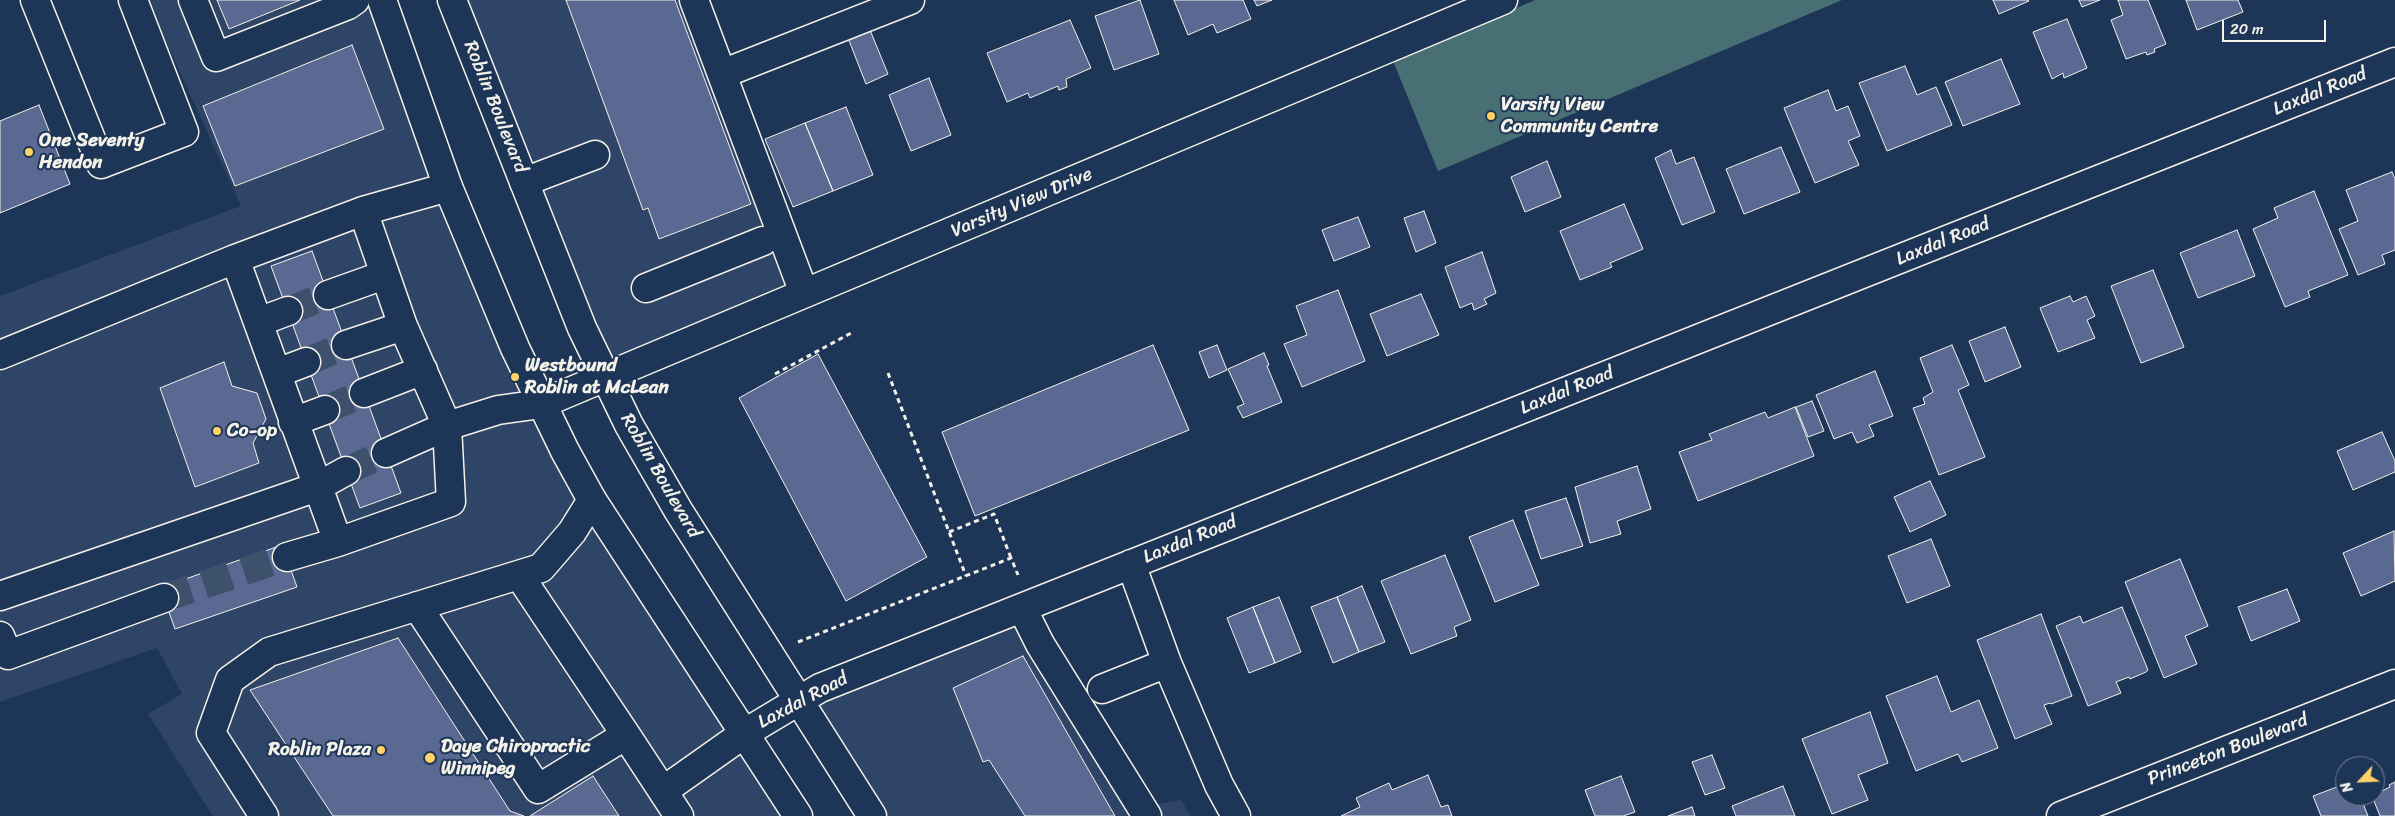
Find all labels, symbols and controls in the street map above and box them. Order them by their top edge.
scale bar [2225,10,2329,42]
text: 20 m [2230,16,2264,42]
street label: Roblin Boulevard [458,38,532,176]
street label: Laxdal Road [2270,63,2370,121]
place label: Varsity View Community Centre [1501,94,1658,138]
marker: Varsity View Community Centre [1485,110,1497,122]
place label: One Seventy Hendon [39,130,144,174]
marker: One Seventy Hendon [23,146,35,158]
street label: Varsity View Drive [948,163,1096,243]
street label: Laxdal Road [1893,213,1993,271]
place label: Westbound Roblin at McLean [525,355,669,399]
street label: Laxdal Road [1517,362,1617,420]
marker: Westbound Roblin at McLean [509,371,521,383]
street label: Roblin Boulevard [615,410,705,542]
place label: Co-op [227,420,277,442]
marker: Co-op [211,425,223,437]
street label: Laxdal Road [1140,511,1240,569]
street label: Laxdal Road [754,668,852,734]
street label: Princeton Boulevard [2145,709,2311,791]
place label: Daye Chiropractic Winnipeg [441,736,590,780]
place label: Roblin Plaza [268,739,371,761]
marker: Roblin Plaza [375,744,387,756]
marker: Daye Chiropractic Winnipeg [423,751,437,765]
north arrow [2335,756,2385,806]
text: N [2333,777,2360,797]

